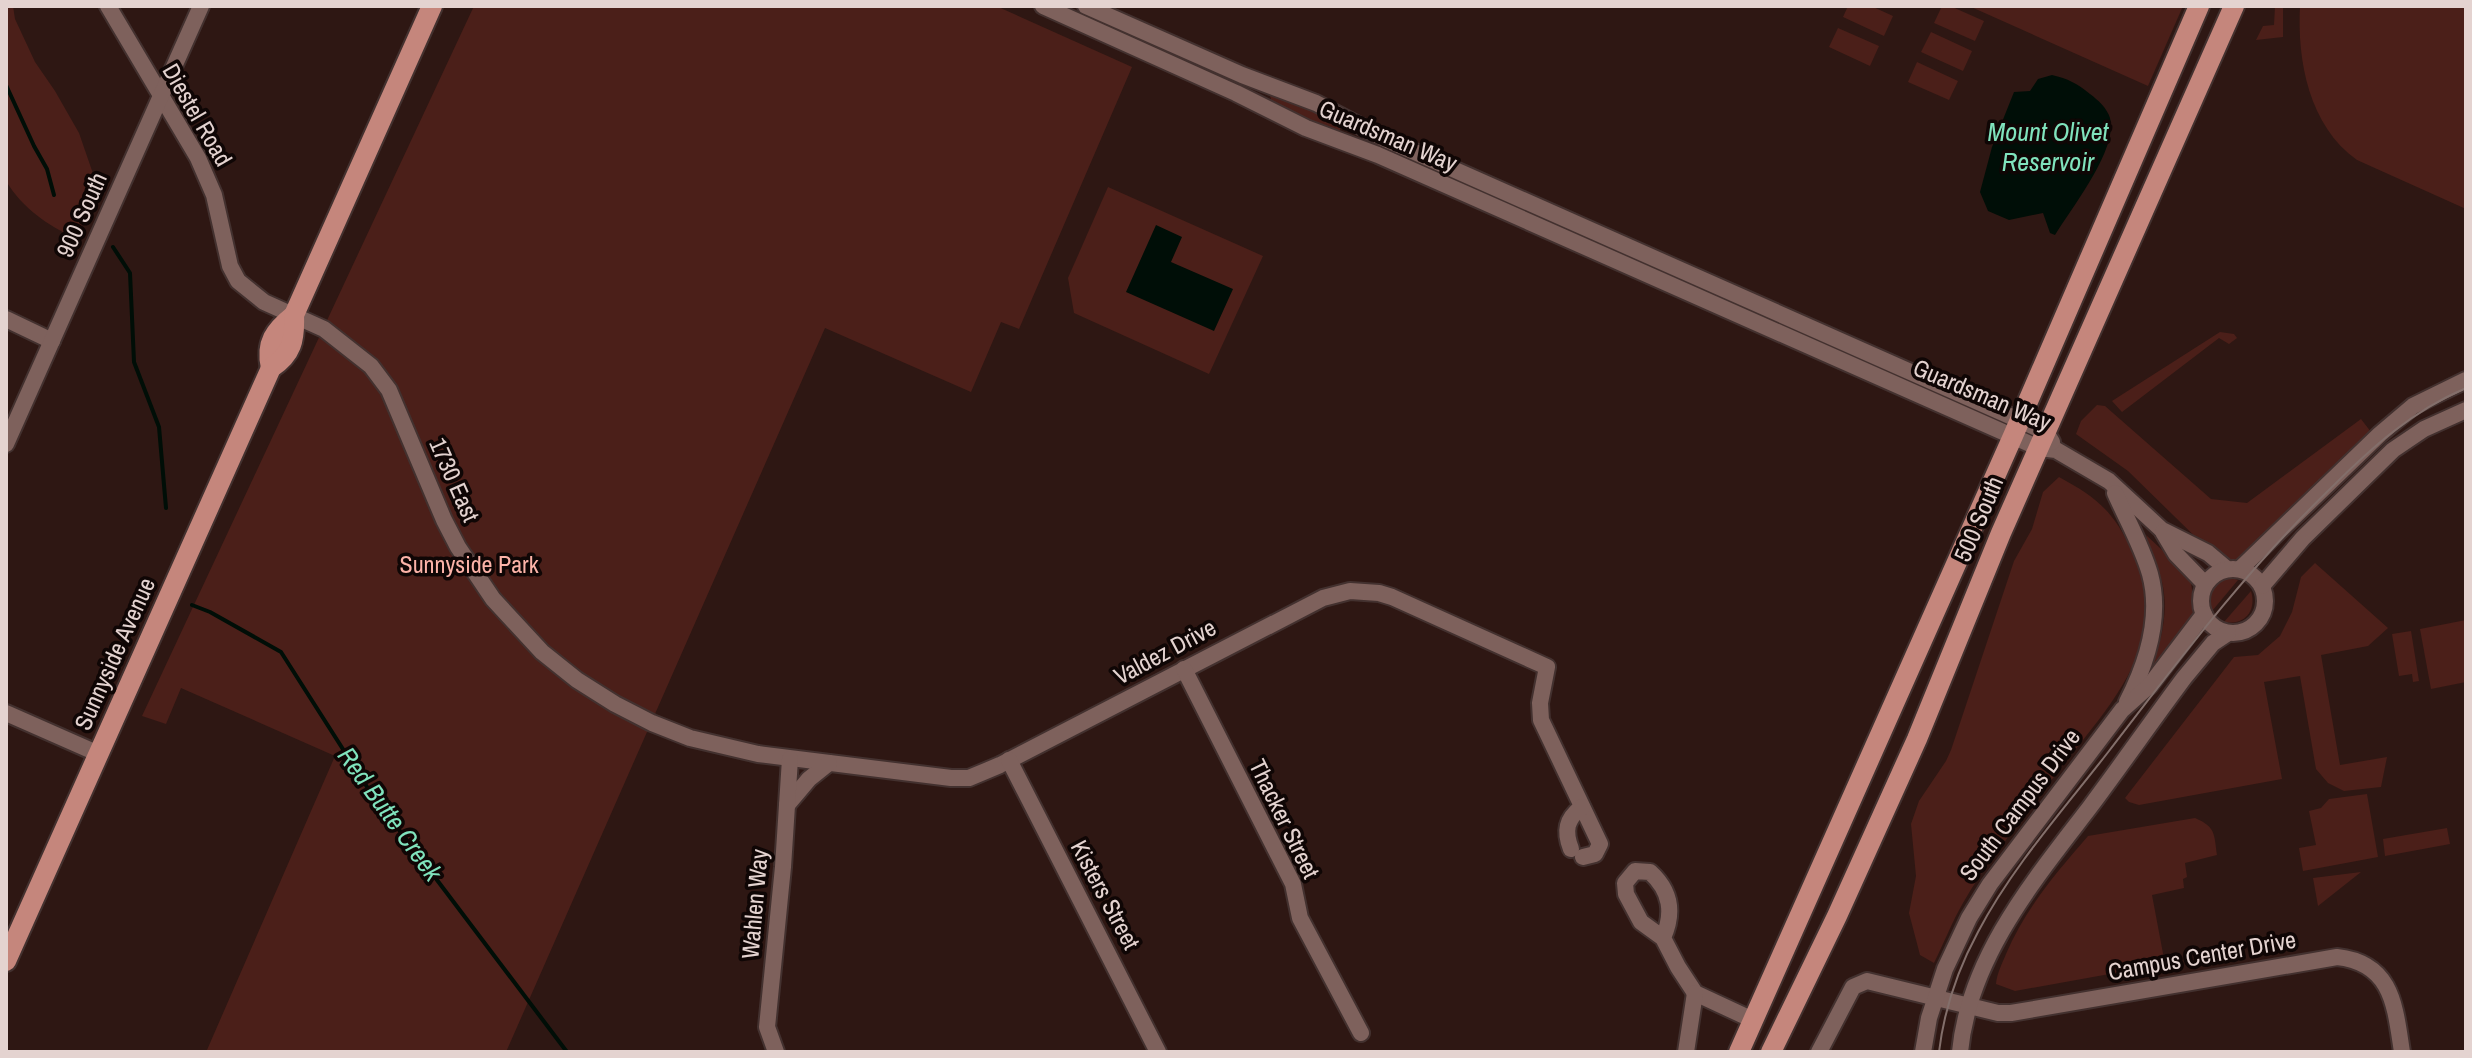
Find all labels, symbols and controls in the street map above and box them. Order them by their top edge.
street label: Diestel Road [156,57,240,172]
street label: Guardsman Way [1315,92,1462,179]
water label: Mount Olivet Reservoir [1988,114,2110,179]
street label: 900 South [48,167,114,262]
street label: Guardsman Way [1909,351,2056,438]
street label: 1730 East [422,433,488,527]
street label: 500 South [1946,471,2010,566]
park label: Sunnyside Park [400,548,539,580]
street label: Sunnyside Avenue [66,572,162,735]
street label: Valdez Drive [1108,611,1221,691]
street label: South Campus Drive [1951,722,2087,887]
water label: Red Butte Creek [330,740,452,889]
street label: Thacker Street [1242,754,1328,884]
street label: Kisters Street [1064,834,1148,955]
street label: Wahlen Way [733,848,775,960]
street label: Campus Center Drive [2105,923,2298,987]

